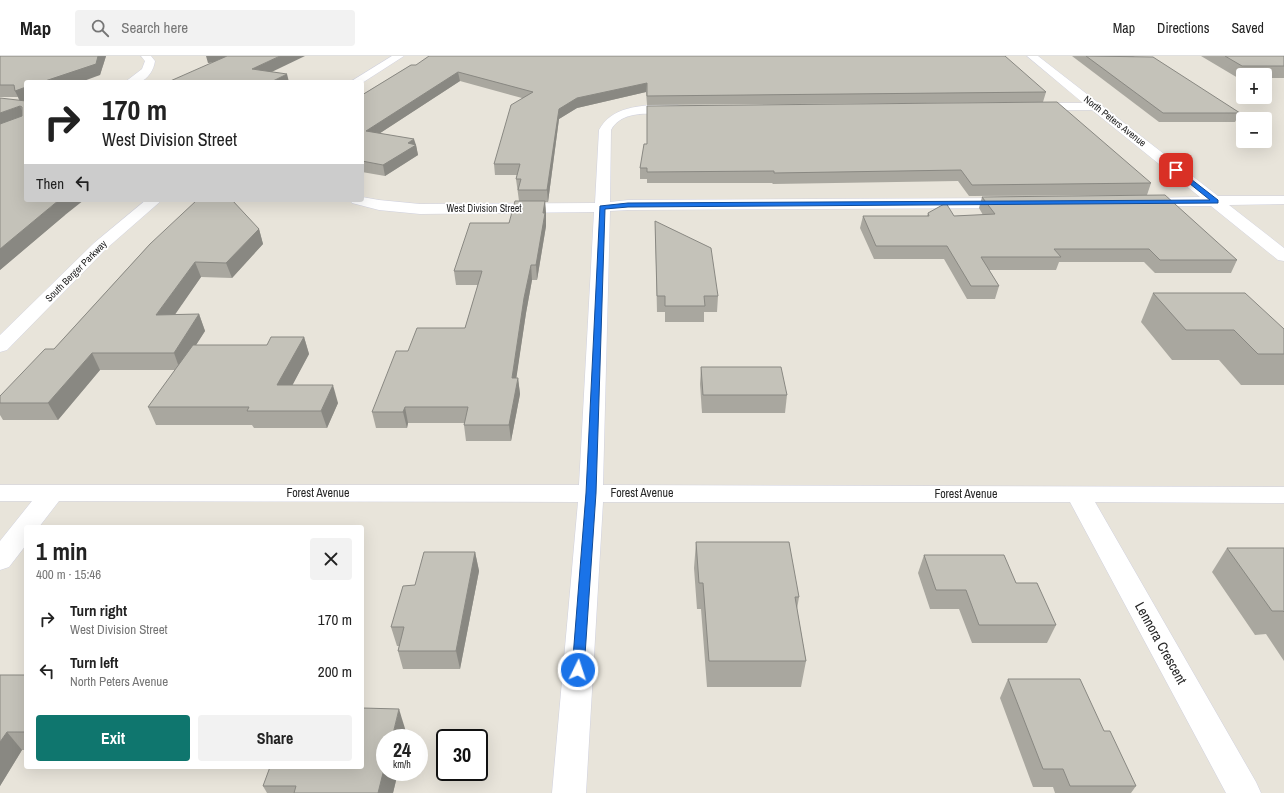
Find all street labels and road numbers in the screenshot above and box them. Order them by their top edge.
street label: North Peters Avenue [1081,93,1149,150]
street label: West Division Street [446,202,522,215]
street label: South Berger Parkway [42,237,110,305]
street label: Forest Avenue [287,485,349,501]
street label: Forest Avenue [611,485,673,501]
street label: Forest Avenue [935,486,997,502]
street label: Lennora Crescent [1131,599,1191,687]

